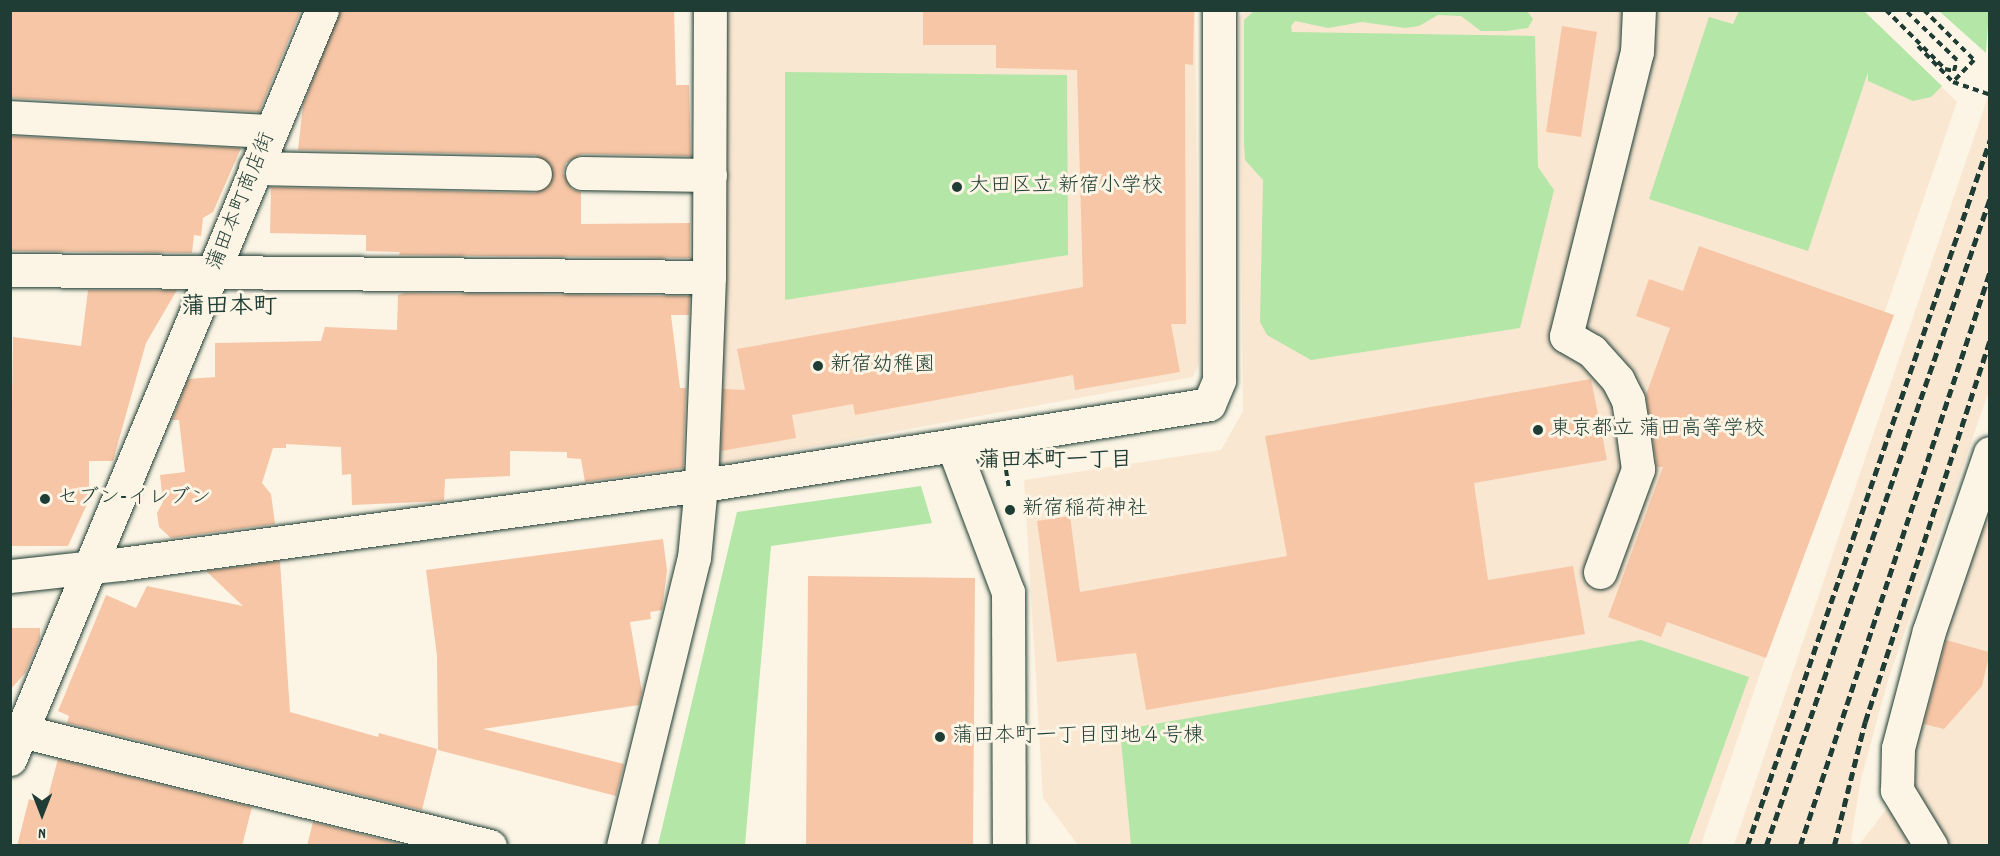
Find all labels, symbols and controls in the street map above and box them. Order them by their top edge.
street label: 蒲田本町商店街 [203,129,281,275]
place label: 大田区立 新宿小学校 [969,174,1163,200]
marker: 大田区立 新宿小学校 [950,180,964,194]
district label: 蒲田本町 [181,295,277,323]
place label: 新宿幼稚園 [830,353,935,379]
marker: 新宿幼稚園 [811,359,825,373]
place label: 東京都立 蒲田高等学校 [1550,417,1765,443]
marker: 東京都立 蒲田高等学校 [1531,423,1545,437]
district label: 蒲田本町一丁目 [978,449,1132,475]
place label: セブン-イレブン [57,486,211,512]
marker: セブン-イレブン [38,492,52,506]
place label: 新宿稲荷神社 [1022,497,1148,523]
marker: 新宿稲荷神社 [1003,503,1017,517]
place label: 蒲田本町一丁目団地４号棟 [952,724,1204,750]
marker: 蒲田本町一丁目団地４号棟 [933,730,947,744]
north arrow [12,784,72,844]
text: N [38,821,46,844]

